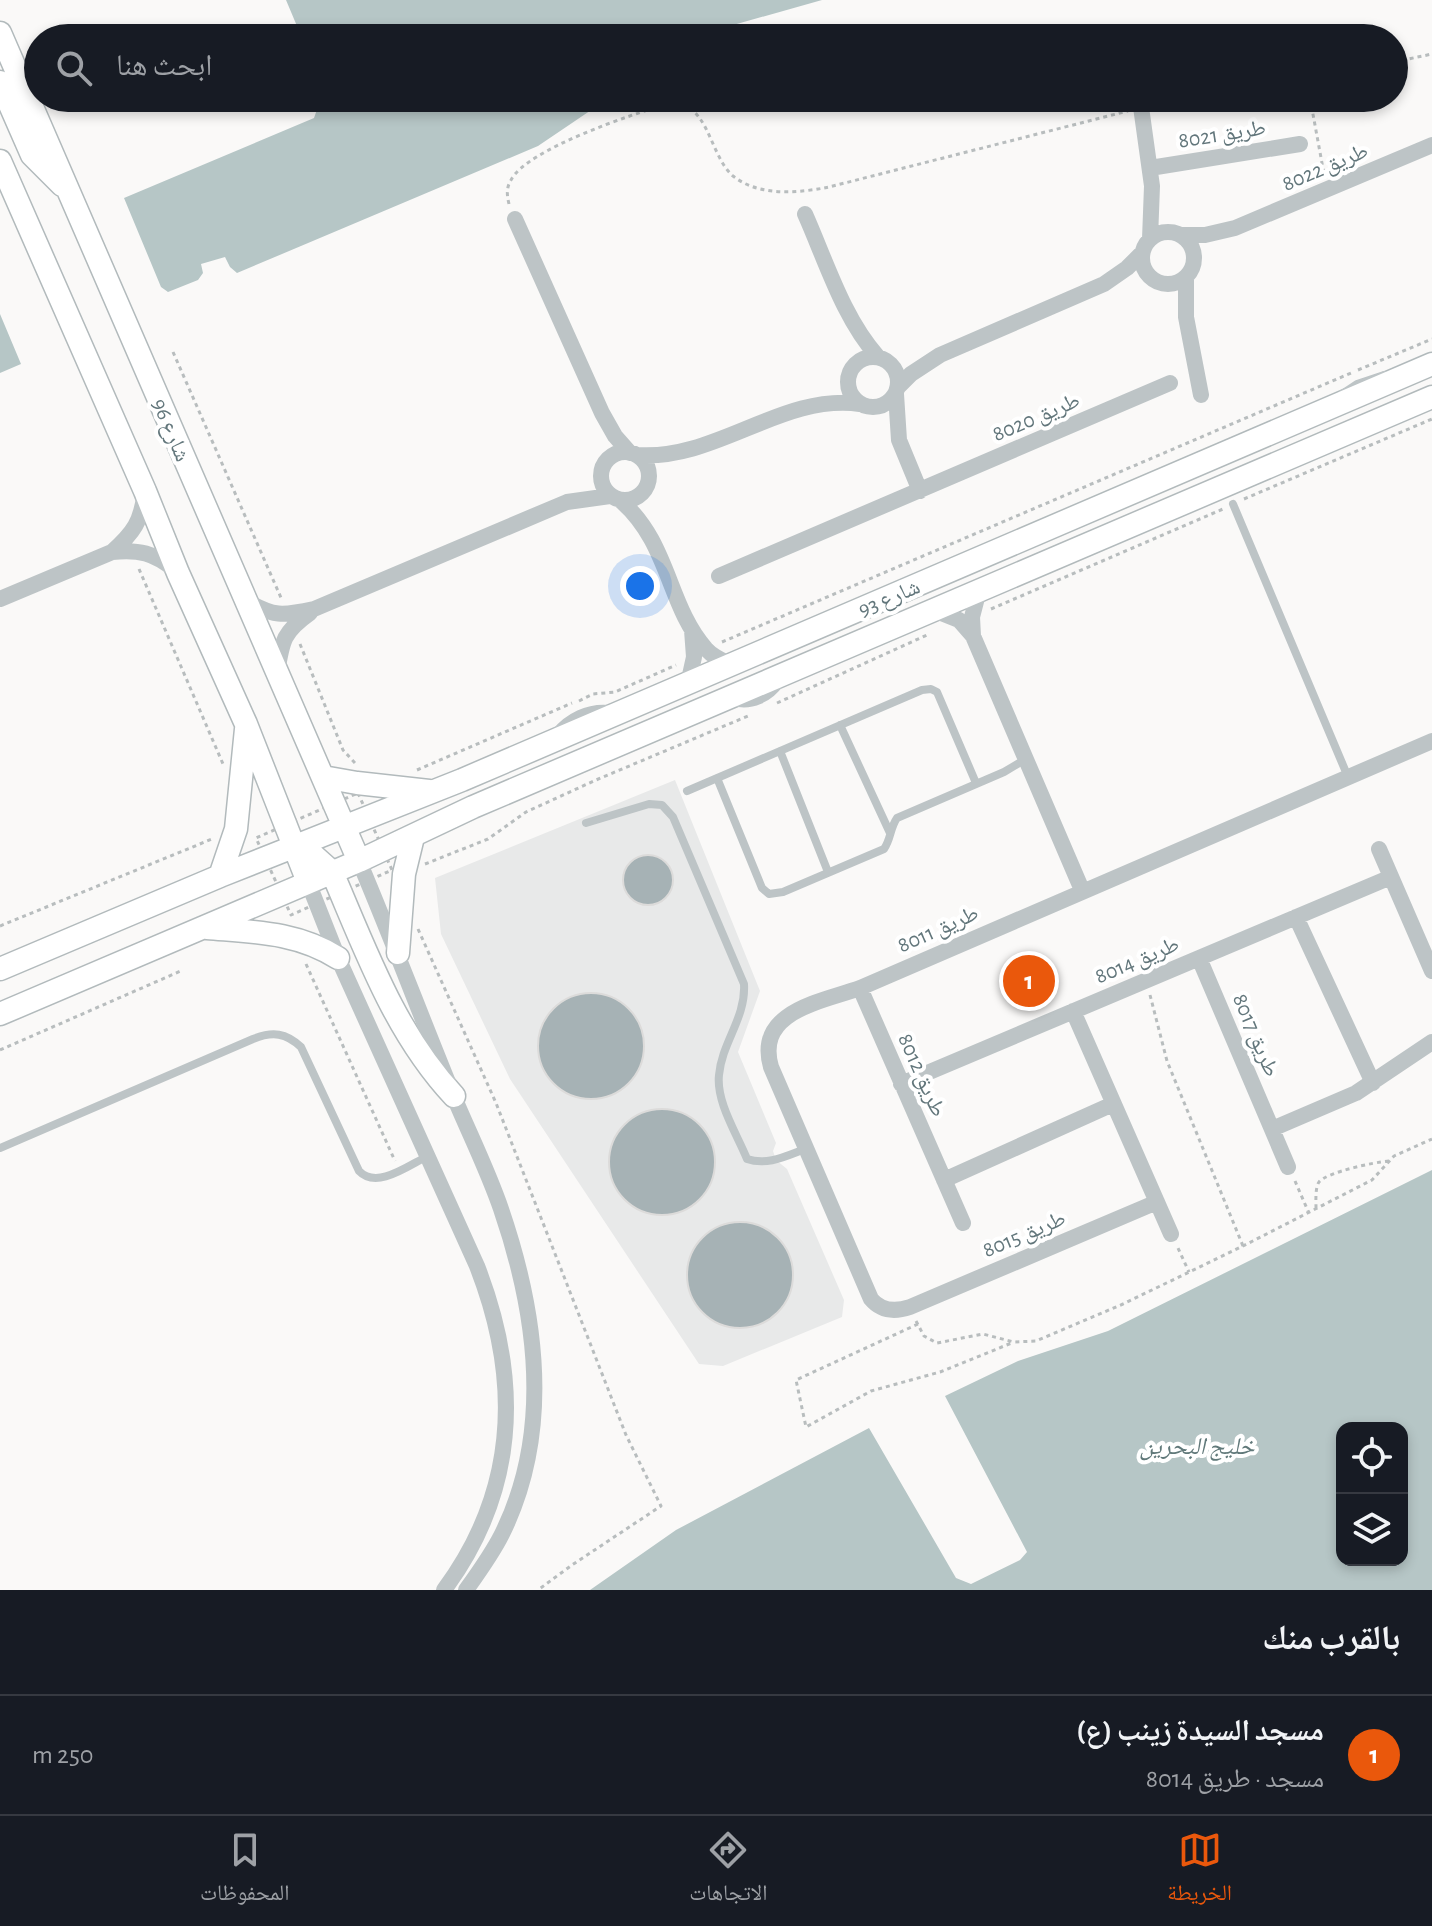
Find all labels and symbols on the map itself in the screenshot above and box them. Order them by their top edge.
street label: طريق 8021 [1177,116,1268,154]
street label: طريق 8022 [1279,139,1372,197]
street label: طريق 8020 [989,389,1084,447]
street label: شارع 96 [146,395,194,466]
your location [620,566,660,606]
street label: شارع 93 [855,575,924,623]
street label: طريق 8011 [894,901,983,958]
street label: طريق 8014 [1092,933,1183,989]
pin: 1 [1003,951,1055,1011]
street label: طريق 8017 [1227,990,1283,1080]
street label: طريق 8012 [892,1030,950,1121]
street label: طريق 8015 [979,1207,1069,1263]
water label: خليج البحرين [1139,1435,1255,1461]

